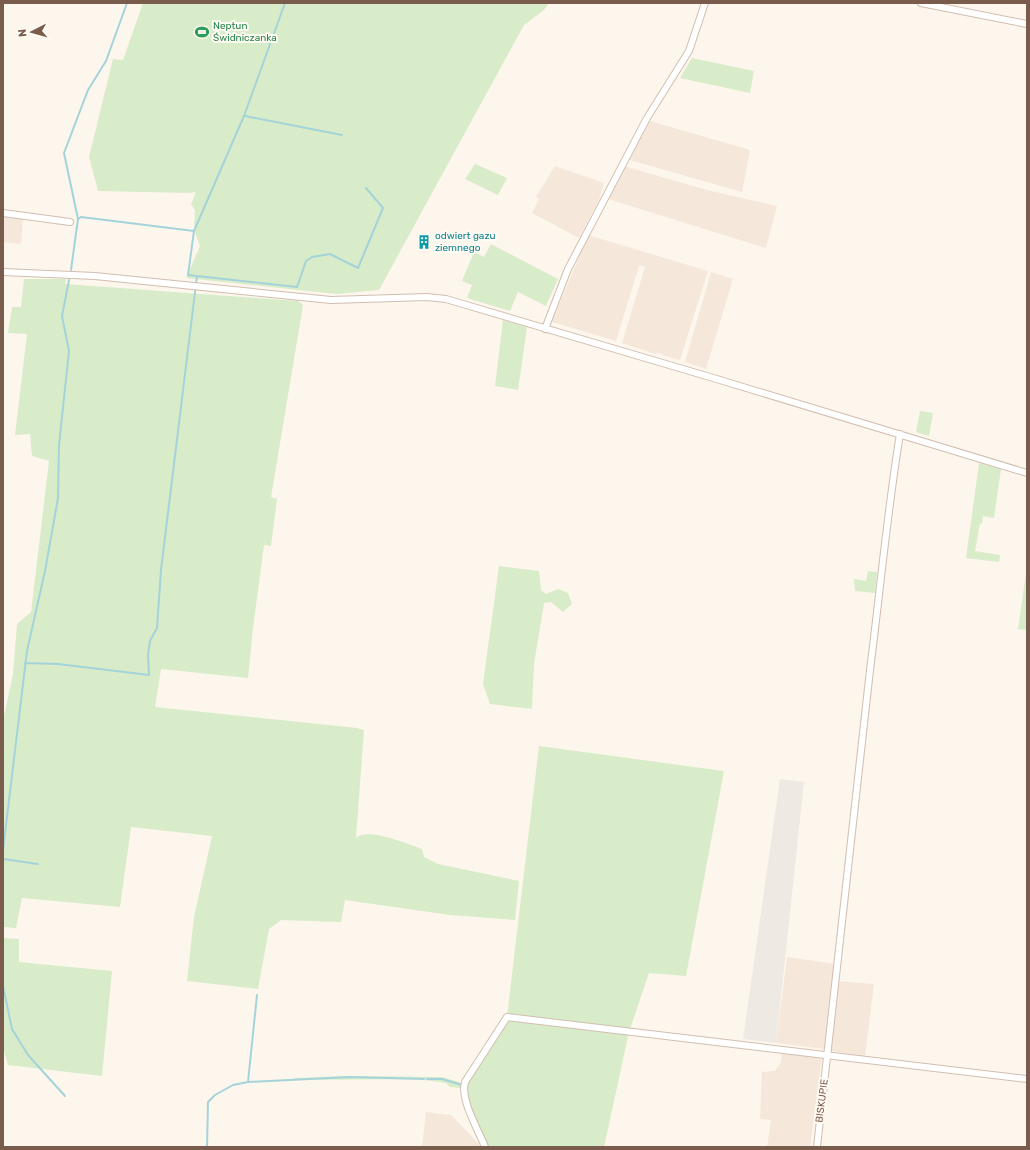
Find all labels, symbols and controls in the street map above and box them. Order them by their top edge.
north arrow [12,12,52,52]
place label: Neptun Świdniczanka [213,20,277,44]
sports icon: Neptun Świdniczanka [194,24,210,40]
text: N [16,28,29,38]
place label: odwiert gazu ziemnego [435,230,496,254]
building icon: odwiert gazu ziemnego [416,234,432,250]
street label: BISKUPIE [813,1079,831,1123]

